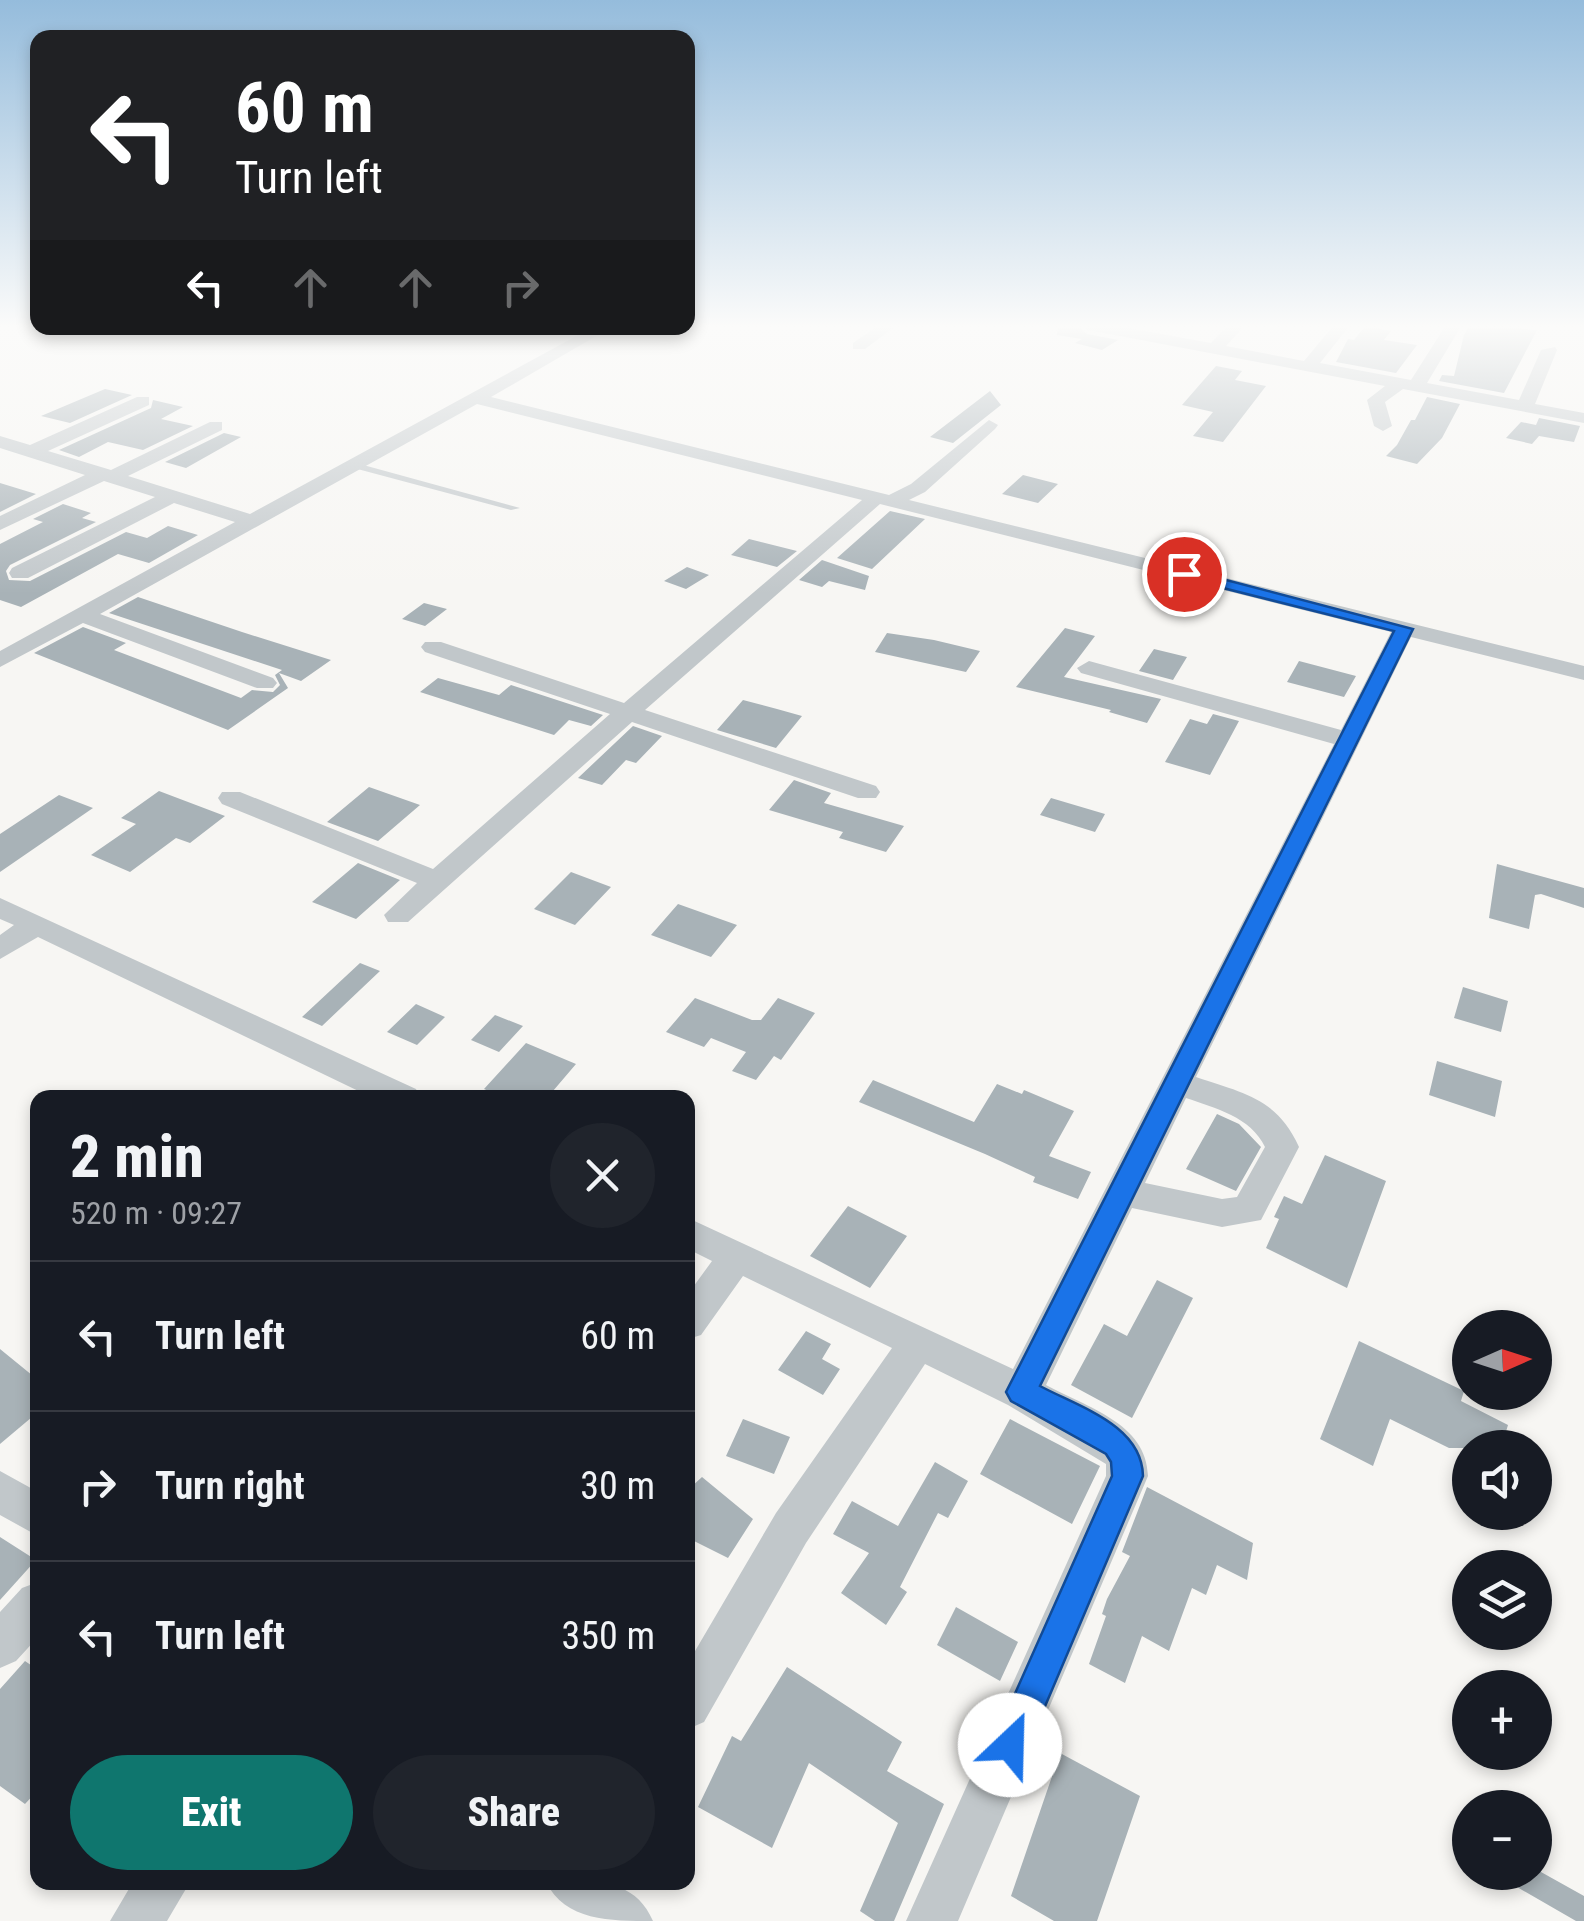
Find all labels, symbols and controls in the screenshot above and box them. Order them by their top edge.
text: 60 m [235,67,374,149]
icon: left [70,70,200,200]
text: Turn left [235,151,383,204]
icon: left [178,260,233,315]
icon: ahead [283,260,338,315]
icon: ahead [388,260,443,315]
icon: right [493,260,548,315]
pin [1142,532,1227,617]
icon: arrive [1157,547,1212,602]
text: 2 min [70,1121,204,1192]
button: close [550,1123,655,1228]
text: 520 m · 09:27 [70,1194,242,1232]
icon: left [70,1309,125,1364]
north arrow [1452,1310,1552,1410]
map controls [1452,1310,1552,1890]
text: Turn left [155,1314,285,1358]
text: 60 m [580,1314,655,1358]
button: sound [1452,1430,1552,1530]
icon: right [70,1459,125,1514]
text: Turn right [155,1464,305,1508]
text: 30 m [580,1464,655,1508]
button: layers [1452,1550,1552,1650]
icon: left [70,1609,125,1664]
text: Turn left [155,1614,285,1658]
text: 350 m [561,1614,655,1658]
button: + [1452,1670,1552,1770]
position arrow [958,1693,1062,1797]
button: Exit [70,1755,353,1870]
button: Share [373,1755,655,1870]
button: − [1452,1790,1552,1890]

